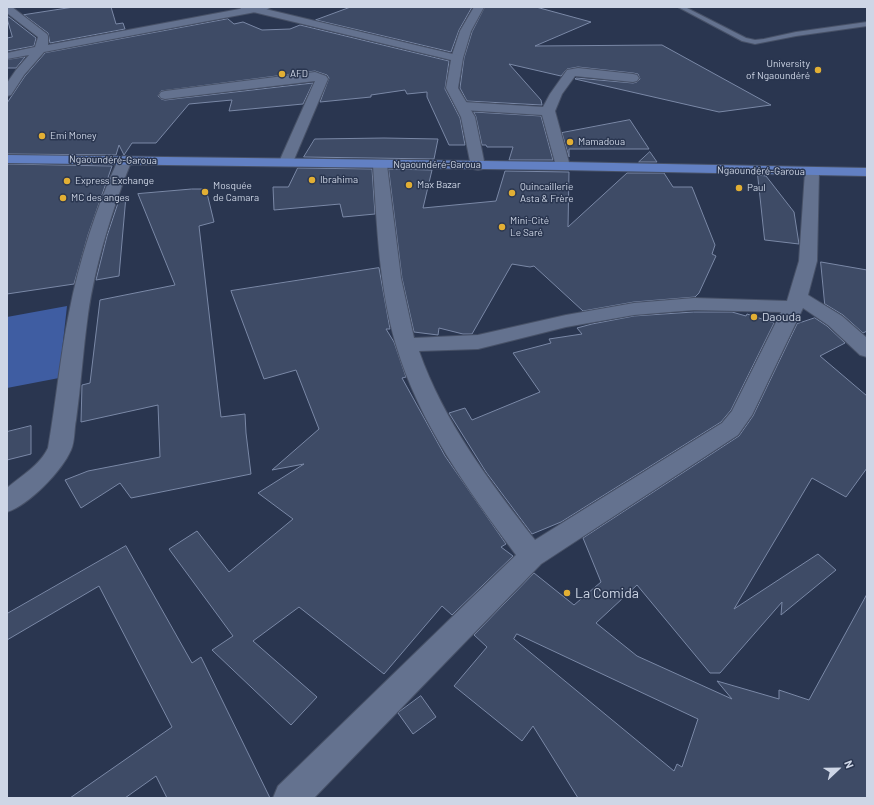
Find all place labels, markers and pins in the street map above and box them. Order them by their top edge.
place label: University of Ngaoundéré [746,58,810,82]
marker: University of Ngaoundéré [813,65,823,75]
place label: AFD [290,68,308,80]
marker: AFD [277,69,287,79]
place label: Emi Money [50,130,97,142]
marker: Emi Money [37,131,47,141]
place label: Mamadoua [578,136,625,148]
marker: Mamadoua [565,137,575,147]
place label: Ibrahima [320,174,358,186]
place label: Express Exchange [75,175,154,187]
marker: Ibrahima [307,175,317,185]
marker: Express Exchange [62,176,72,186]
place label: Max Bazar [417,179,461,191]
place label: Mosquée de Camara [213,180,259,204]
marker: Max Bazar [404,180,414,190]
place label: Quincaillerie Asta & Frère [520,181,574,204]
place label: Paul [747,182,766,194]
marker: Paul [734,183,744,193]
marker: Mosquée de Camara [200,187,210,197]
marker: Quincaillerie Asta & Frère [507,188,517,198]
place label: MC des anges [71,192,130,204]
marker: MC des anges [58,193,68,203]
place label: Mini-Cité Le Saré [510,215,549,238]
marker: Mini-Cité Le Saré [497,222,507,232]
place label: Daouda [762,310,801,324]
marker: Daouda [749,312,759,322]
place label: La Comida [575,585,639,601]
marker: La Comida [562,588,572,598]

